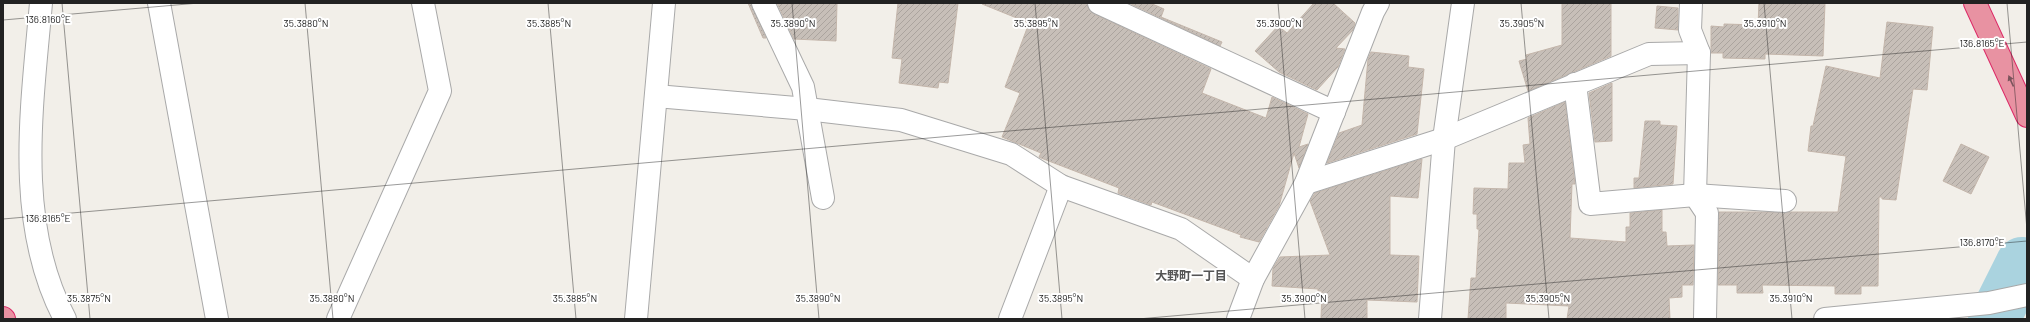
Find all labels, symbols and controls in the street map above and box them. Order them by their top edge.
text: 136.8160°E [25,13,71,25]
text: 35.3880°N [284,17,328,29]
text: 35.3885°N [527,17,571,29]
text: 35.3890°N [771,17,815,29]
text: 35.3895°N [1014,17,1058,29]
text: 35.3900°N [1256,17,1302,29]
text: 35.3905°N [1500,17,1544,29]
text: 35.3910°N [1744,17,1786,29]
text: 136.8165°E [1959,37,2005,49]
one-way arrow [2008,75,2014,86]
text: 136.8165°E [25,212,71,224]
text: 136.8170°E [1959,236,2005,248]
district label: 大野町一丁目 [1155,268,1227,282]
text: 35.3875°N [67,292,111,304]
text: 35.3880°N [310,292,354,304]
text: 35.3885°N [553,292,597,304]
text: 35.3890°N [796,292,840,304]
text: 35.3895°N [1039,292,1083,304]
text: 35.3900°N [1281,292,1327,304]
text: 35.3905°N [1526,292,1570,304]
text: 35.3910°N [1770,292,1812,304]

